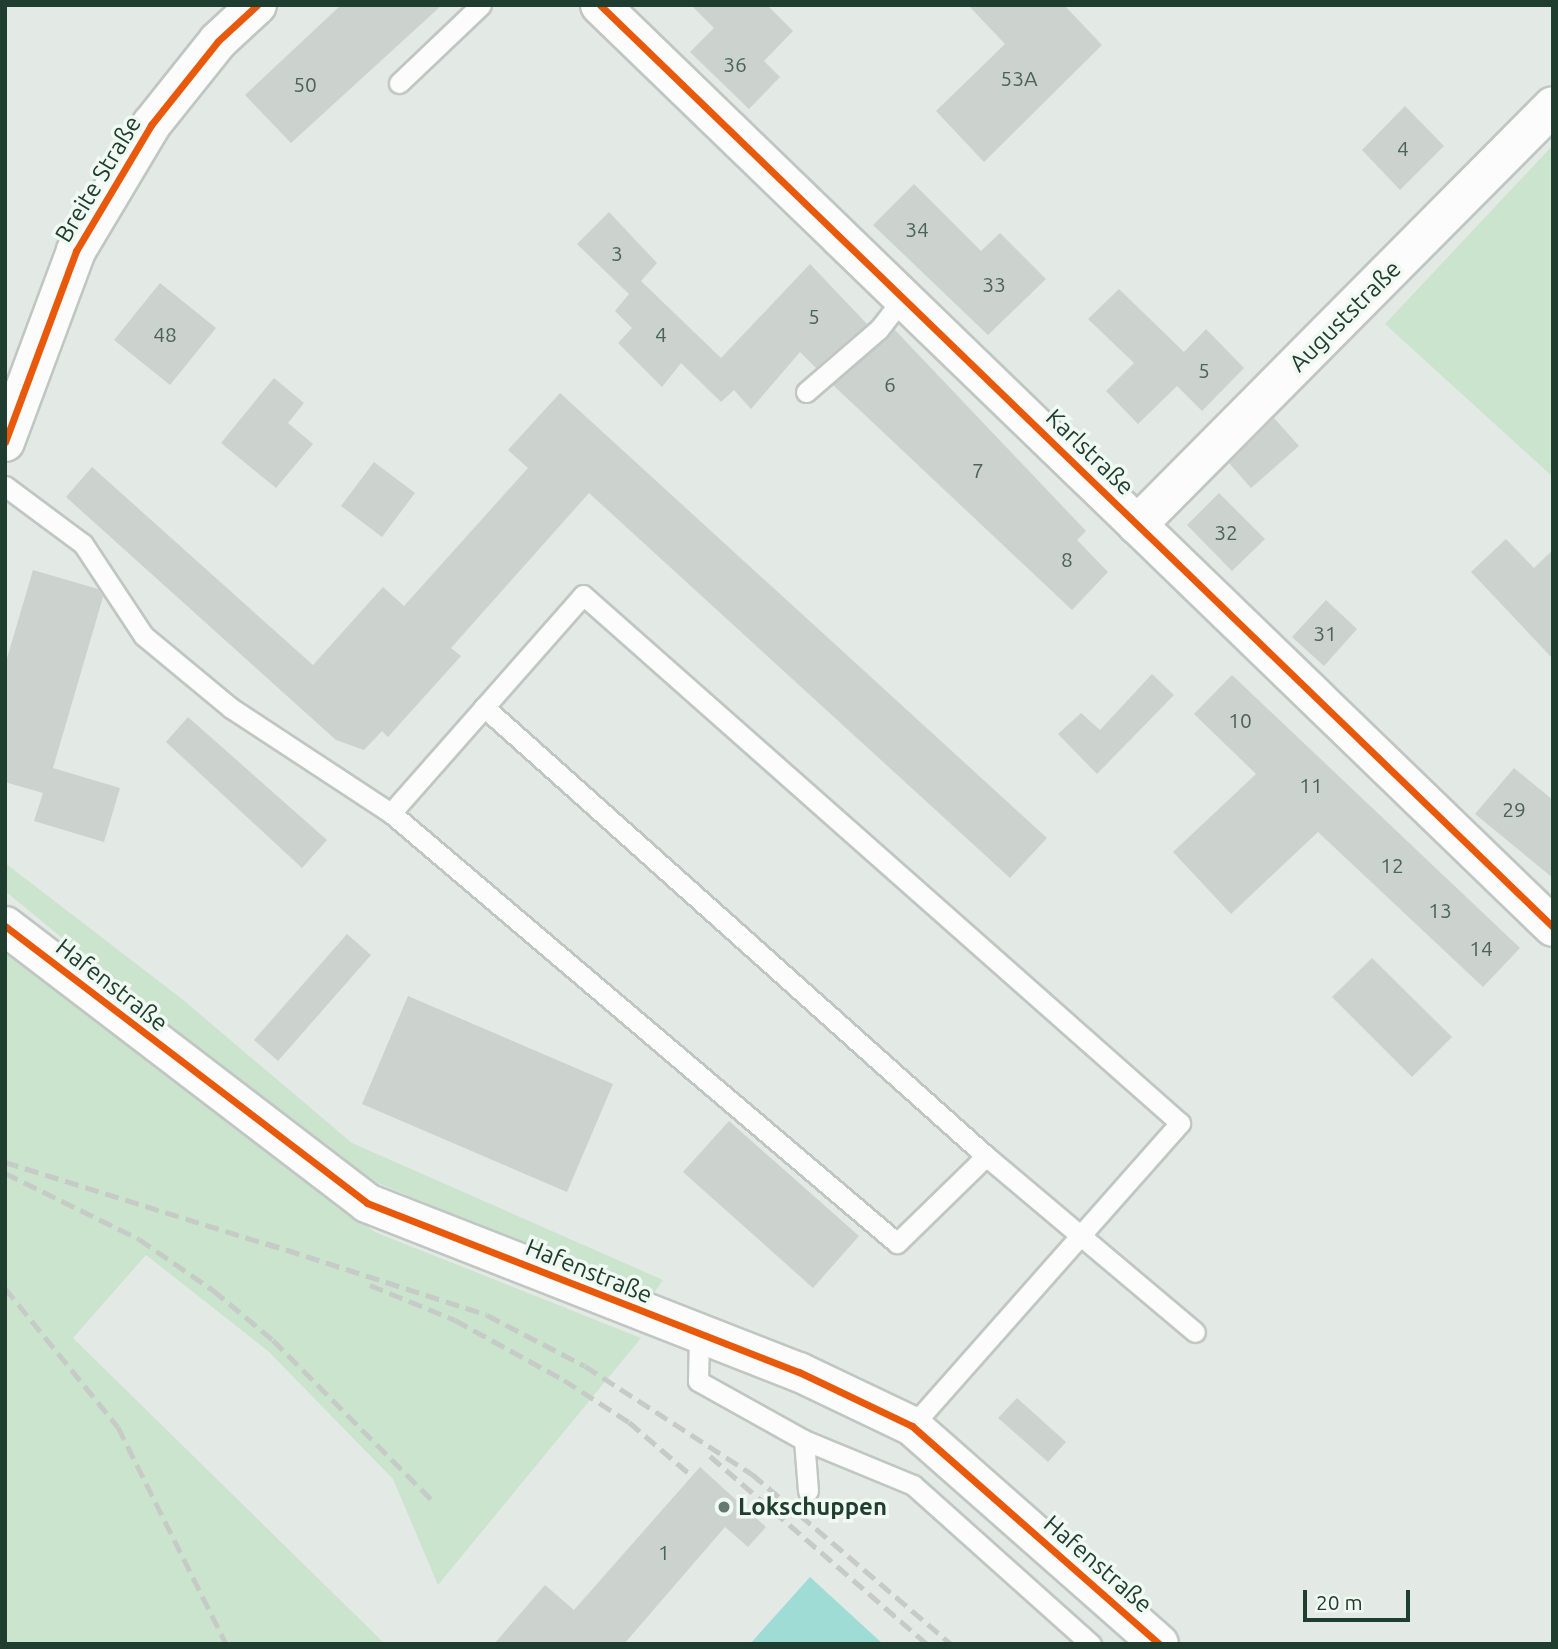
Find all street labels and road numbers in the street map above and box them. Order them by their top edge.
street label: Breite Straße [49,110,147,248]
street label: Auguststraße [1283,254,1407,378]
street label: Karlstraße [1040,403,1140,501]
street label: Hafenstraße [50,932,174,1038]
street label: Hafenstraße [521,1233,657,1309]
street label: Hafenstraße [1038,1509,1158,1619]

